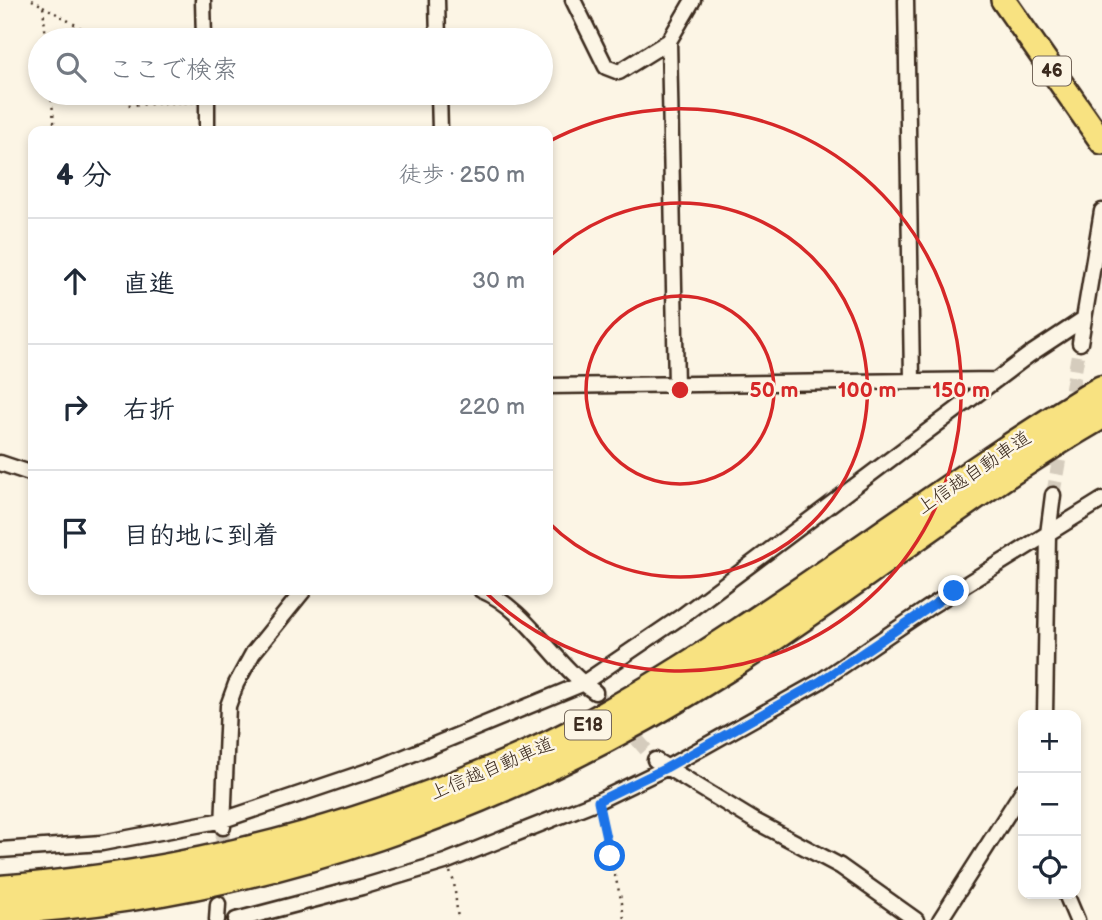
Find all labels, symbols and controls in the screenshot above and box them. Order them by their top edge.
search box [28,28,553,105]
icon: search [52,48,90,86]
text: ここで検索 [108,55,238,86]
road number: 46 [1033,56,1071,86]
text: 4 分 [56,158,112,194]
text: 徒歩 · 250 m [398,161,525,189]
icon: ahead [56,262,94,300]
text: 30 m [472,267,525,295]
text: 直進 [123,269,175,300]
centre of rings [668,378,692,402]
text: 50 m [750,378,798,403]
text: 100 m [838,378,896,403]
text: 150 m [932,378,990,403]
icon: right [56,388,94,426]
text: 220 m [459,393,525,421]
text: 右折 [123,395,175,426]
street label: 上信越自動車道 [912,426,1036,520]
icon: arrive [56,514,94,552]
text: 目的地に到着 [123,521,279,552]
route end [938,575,969,606]
road number: E18 [565,710,611,740]
map controls [1018,710,1081,899]
button: + [1018,710,1081,773]
street label: 上信越自動車道 [426,732,558,806]
button: − [1018,773,1081,836]
button: locate [1018,836,1081,899]
route start [594,840,625,871]

